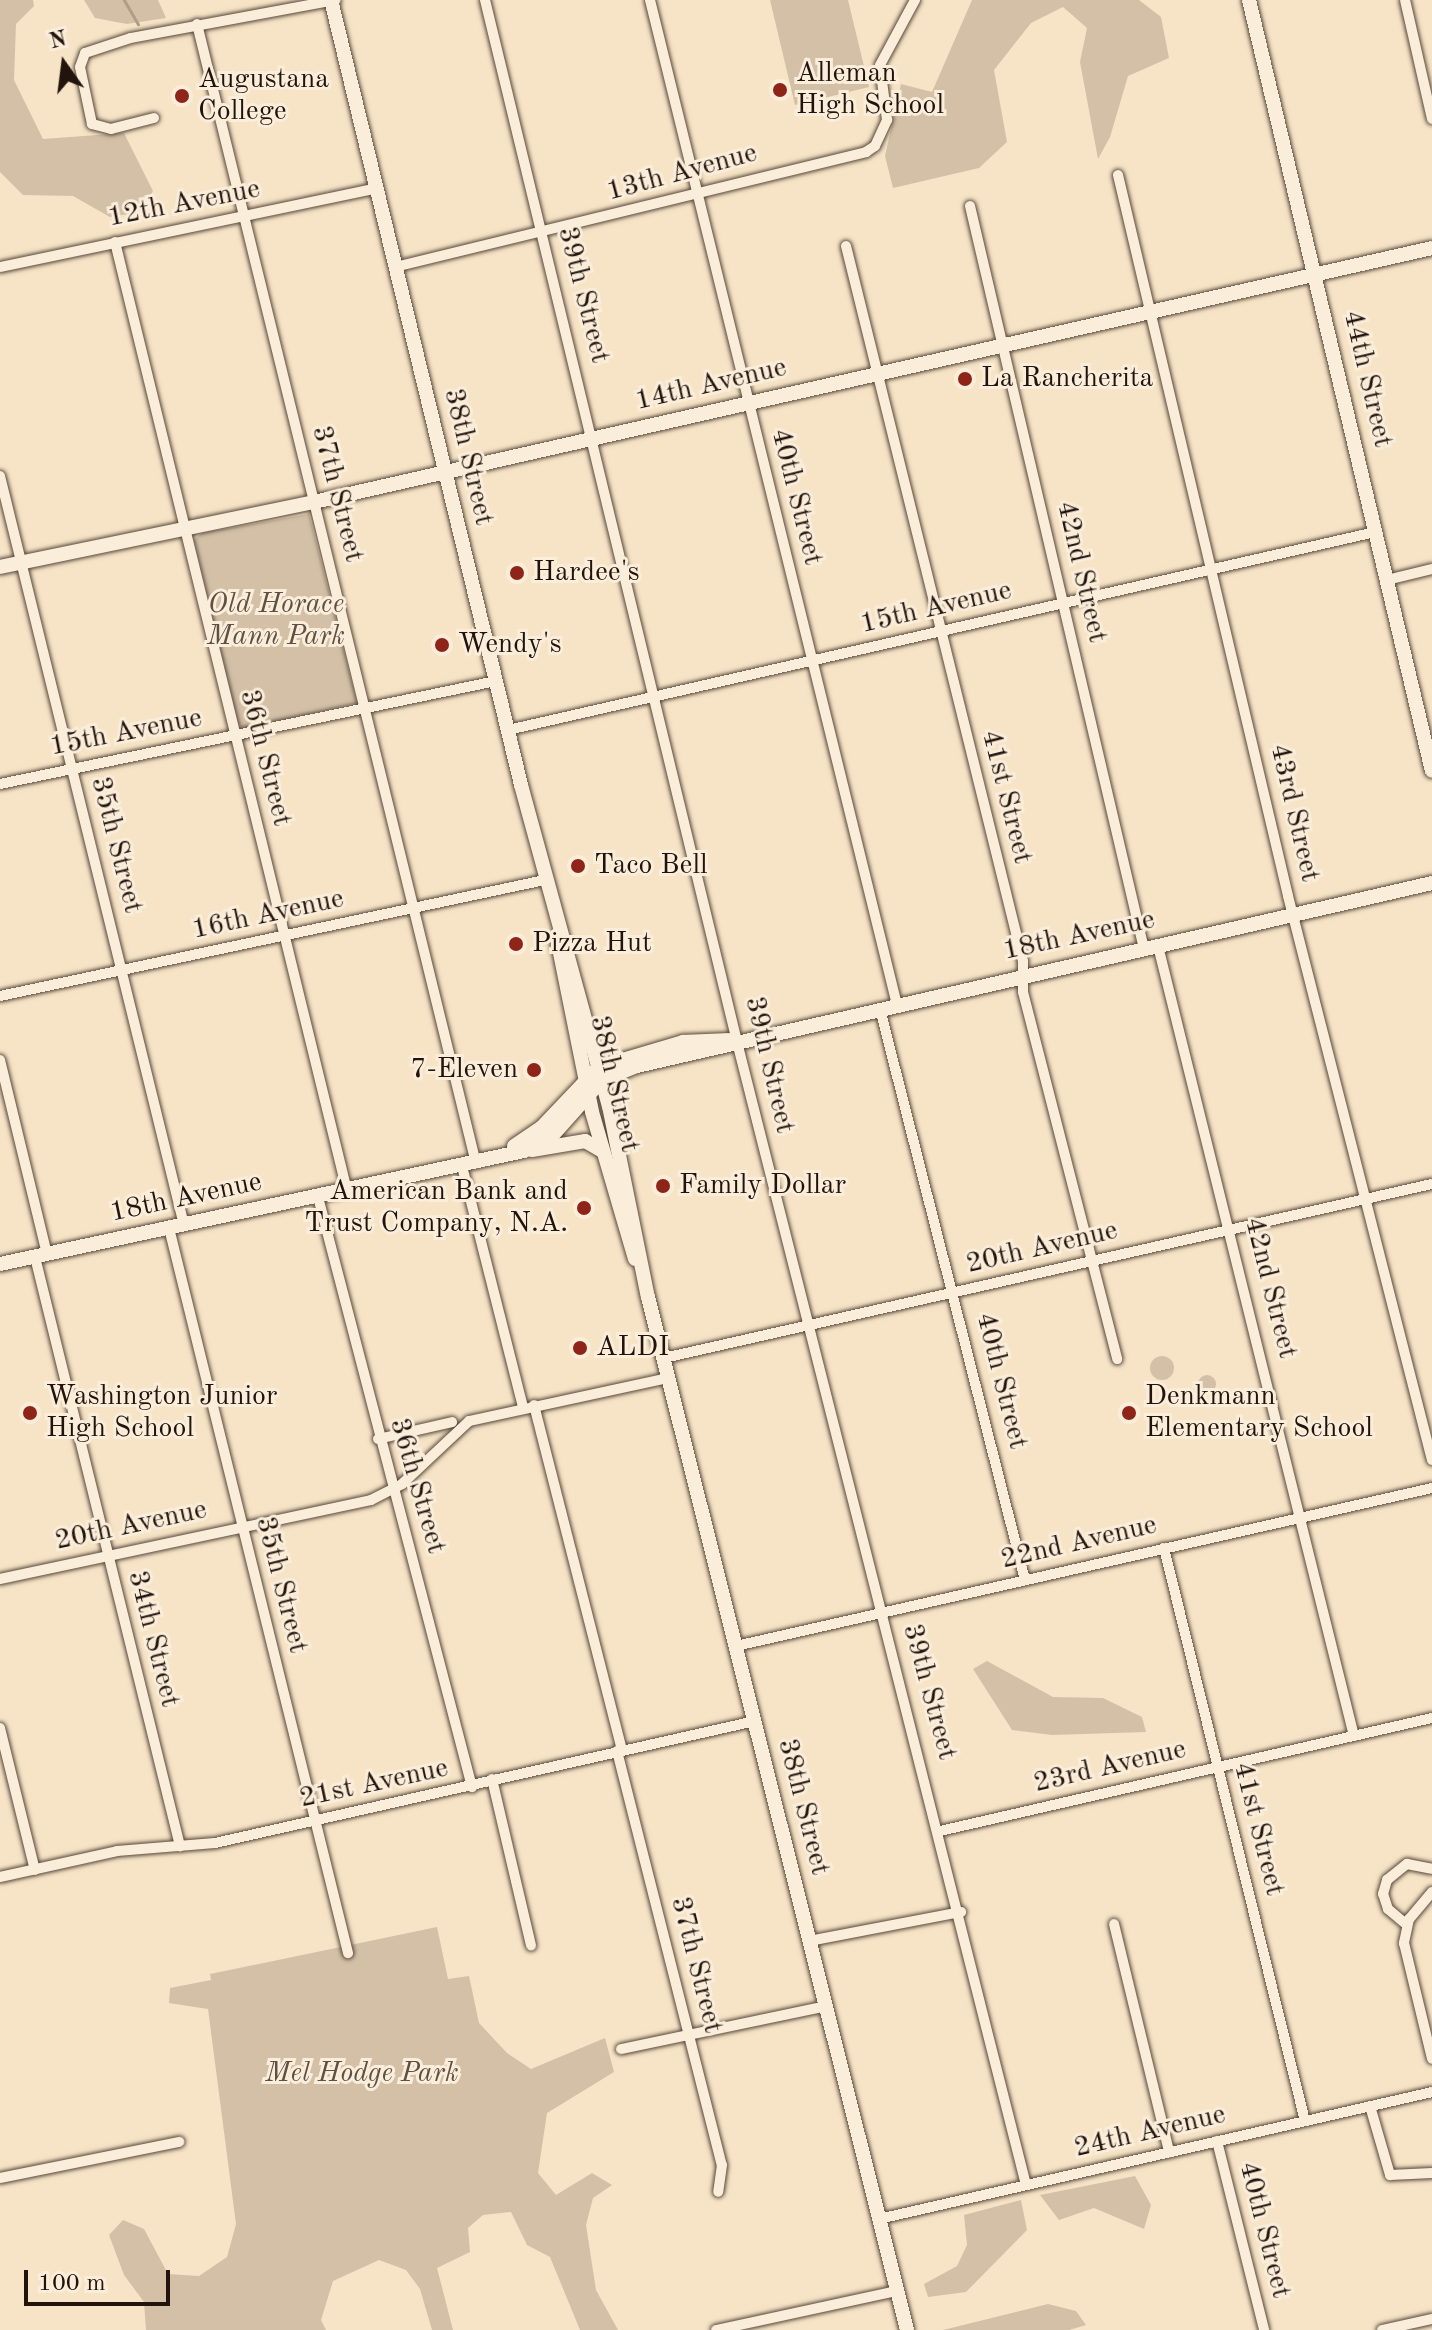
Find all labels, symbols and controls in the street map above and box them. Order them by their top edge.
north arrow [24,24,104,104]
text: N [47,28,69,53]
place label: Alleman High School [796,57,944,123]
place label: Augustana College [198,63,329,129]
marker: Alleman High School [771,81,789,99]
marker: Augustana College [173,87,191,105]
street label: 13th Avenue [603,137,761,209]
street label: 12th Avenue [105,173,263,235]
street label: 39th Street [550,223,616,367]
street label: 44th Street [1335,307,1399,451]
street label: 14th Avenue [632,351,790,419]
place label: La Rancherita [981,362,1153,396]
marker: La Rancherita [956,370,974,388]
street label: 38th Street [436,385,500,529]
street label: 37th Street [304,422,370,566]
street label: 40th Street [763,425,829,569]
street label: 42nd Street [1048,498,1114,646]
place label: Hardee's [533,556,640,590]
marker: Hardee's [508,564,526,582]
street label: 15th Avenue [857,574,1015,642]
park label: Old Horace Mann Park [207,588,345,654]
place label: Wendy's [458,628,562,662]
marker: Wendy's [433,636,451,654]
street label: 36th Street [232,686,298,830]
street label: 15th Avenue [47,702,205,764]
street label: 41st Street [973,727,1039,867]
street label: 43rd Street [1262,741,1326,885]
street label: 35th Street [83,773,149,917]
place label: Taco Bell [594,849,708,883]
marker: Taco Bell [569,857,587,875]
street label: 16th Avenue [189,883,347,947]
street label: 18th Avenue [1000,904,1158,968]
place label: Pizza Hut [532,927,652,961]
marker: Pizza Hut [507,935,525,953]
street label: 39th Street [737,993,801,1137]
street label: 38th Street [582,1012,646,1156]
place label: 7-Eleven [410,1053,518,1087]
marker: 7-Eleven [525,1061,543,1079]
street label: 18th Avenue [107,1166,265,1230]
place label: Family Dollar [679,1169,846,1203]
place label: American Bank and Trust Company, N.A. [304,1175,568,1241]
marker: Family Dollar [654,1177,672,1195]
marker: American Bank and Trust Company, N.A. [575,1199,593,1217]
street label: 20th Avenue [963,1214,1121,1282]
street label: 42nd Street [1236,1214,1304,1362]
street label: 40th Street [968,1309,1034,1453]
place label: ALDI [596,1331,669,1365]
marker: ALDI [571,1339,589,1357]
place label: Washington Junior High School [46,1380,277,1446]
place label: Denkmann Elementary School [1145,1380,1373,1446]
marker: Washington Junior High School [21,1404,39,1422]
marker: Denkmann Elementary School [1120,1404,1138,1422]
street label: 36th Street [382,1414,452,1558]
street label: 20th Avenue [52,1494,210,1558]
street label: 22nd Avenue [998,1509,1160,1577]
street label: 35th Street [248,1513,314,1657]
street label: 34th Street [120,1567,186,1711]
street label: 39th Street [895,1620,963,1764]
street label: 23rd Avenue [1031,1733,1189,1801]
street label: 38th Street [770,1735,836,1879]
street label: 21st Avenue [297,1752,451,1816]
street label: 41st Street [1225,1759,1291,1899]
street label: 37th Street [663,1893,729,2037]
park label: Mel Hodge Park [265,2057,459,2091]
street label: 24th Avenue [1071,2098,1229,2166]
street label: 40th Street [1231,2158,1297,2302]
scale bar [28,2254,174,2304]
text: 100 m [38,2272,106,2296]

